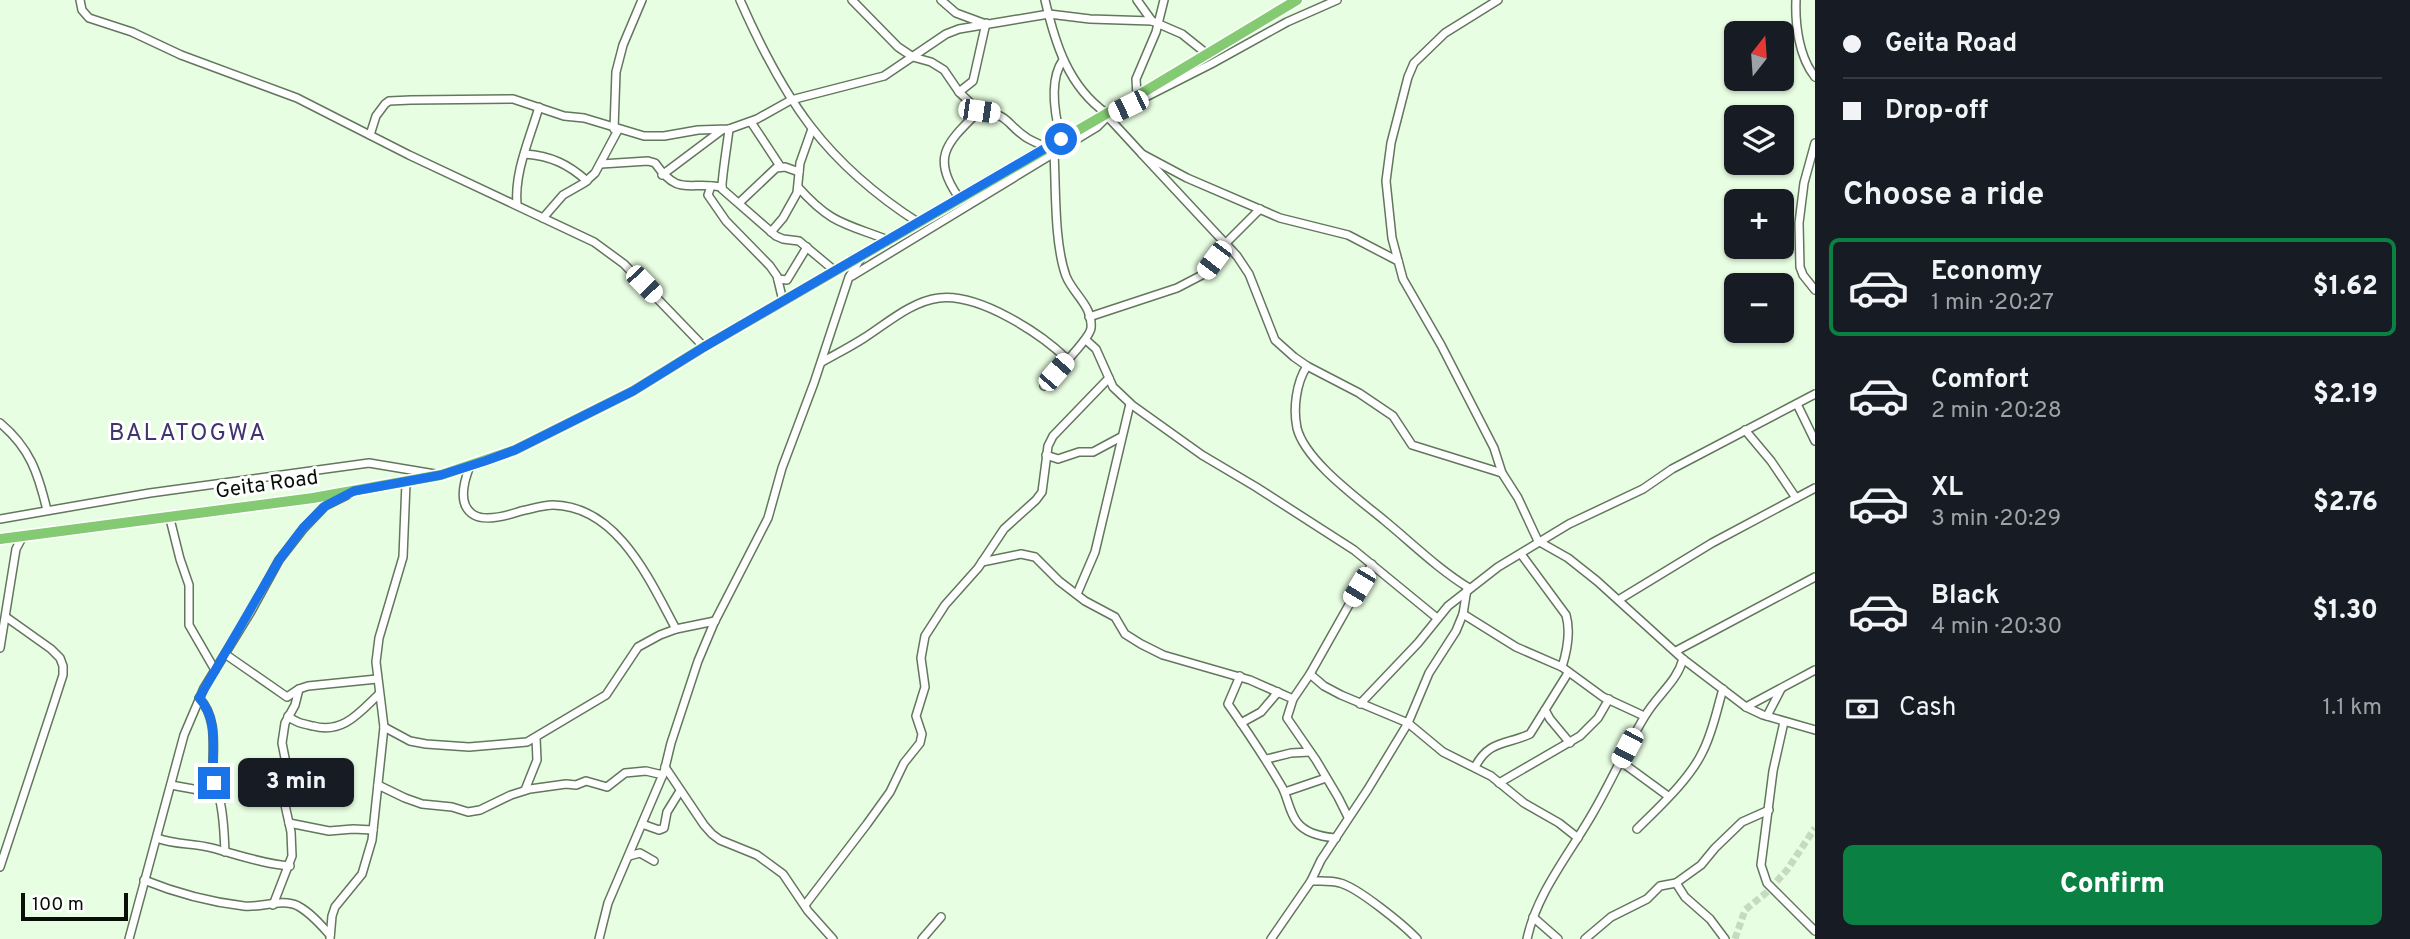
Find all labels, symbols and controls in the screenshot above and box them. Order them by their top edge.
north arrow [1724,21,1794,91]
map controls [1724,21,1794,343]
text: Geita Road [1885,28,2017,61]
car [1105,87,1152,125]
text: Drop-off [1885,95,1988,128]
car [957,98,1002,124]
button: layers [1724,105,1794,175]
route start [1045,123,1077,155]
text: Choose a ride [1843,176,2044,216]
button: + [1724,189,1794,259]
car [1193,237,1236,283]
icon: car [1847,256,1910,319]
text: Economy [1931,256,2042,289]
car [622,262,667,306]
text: $1.62 [2313,271,2378,304]
button: − [1724,273,1794,343]
text: 1 min · 20:27 [1931,289,2054,318]
car [1035,349,1078,395]
icon: car [1847,364,1910,427]
text: Comfort [1931,364,2029,397]
text: $2.19 [2313,379,2378,412]
text: 2 min · 20:28 [1931,397,2062,426]
district label: BALATOGWA [109,419,267,449]
street label: Geita Road [214,464,320,506]
icon: car [1847,472,1910,535]
text: XL [1931,472,1963,505]
text: $2.76 [2313,487,2378,520]
text: 3 min · 20:29 [1931,505,2061,534]
car [1340,564,1379,610]
icon: car [1847,580,1910,643]
text: Black [1931,580,2000,613]
text: $1.30 [2312,595,2378,628]
text: 4 min · 20:30 [1931,613,2062,642]
icon: cash [1843,690,1881,728]
text: Cash [1899,692,1956,725]
text: 1.1 km [2323,694,2382,723]
car [1608,725,1647,771]
callout: 3 min [238,758,354,808]
route end [198,767,230,799]
text: 3 min [266,768,326,797]
button: Confirm [1843,845,2382,925]
scale bar [21,890,128,922]
text: 100 m [32,893,84,917]

